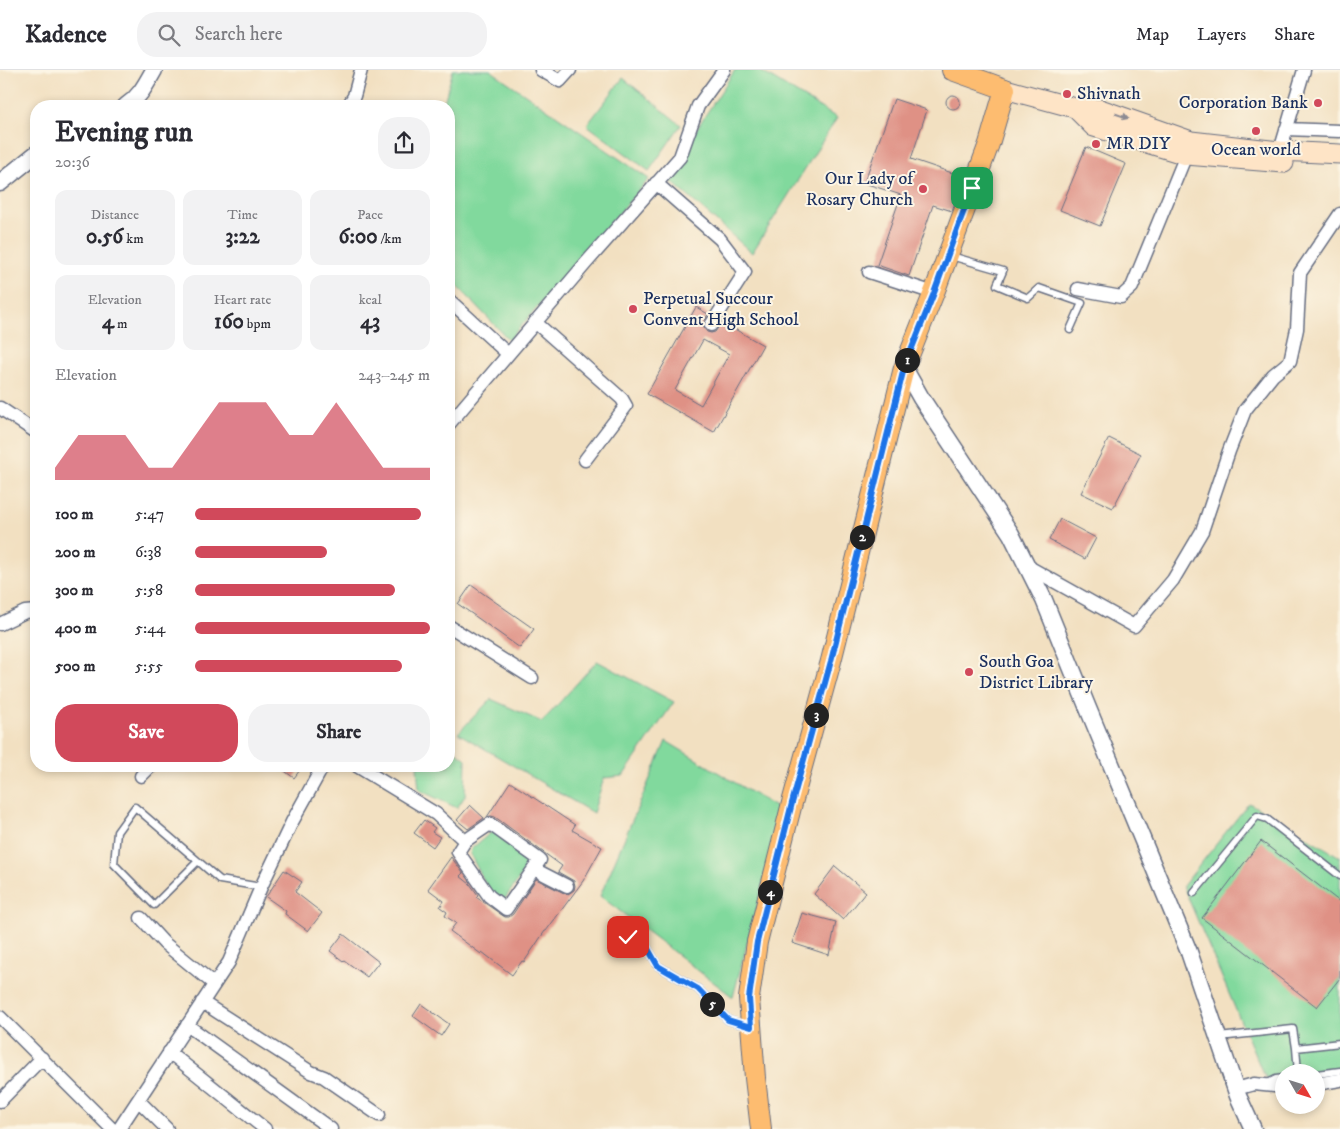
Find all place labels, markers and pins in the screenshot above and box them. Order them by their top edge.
place label: Shivnath [1077,83,1141,105]
marker: Shivnath [1061,88,1073,100]
place label: Corporation Bank [1179,92,1308,114]
marker: Corporation Bank [1312,97,1324,109]
marker: Ocean world [1250,125,1262,137]
place label: MR DIY [1106,133,1171,155]
marker: MR DIY [1090,138,1102,150]
place label: Ocean world [1211,139,1301,161]
pin [951,167,993,209]
place label: Our Lady of Rosary Church [806,168,916,211]
marker: Our Lady of Rosary Church [917,183,929,195]
place label: Perpetual Succour Convent High School [643,288,799,331]
marker: Perpetual Succour Convent High School [627,303,639,315]
pin: 1 [894,348,920,372]
pin: 2 [850,524,874,550]
place label: South Goa District Library [979,651,1094,694]
marker: South Goa District Library [963,666,975,678]
pin: 3 [804,702,828,728]
pin: 4 [758,880,782,904]
pin [607,916,649,958]
pin: 5 [700,992,724,1016]

